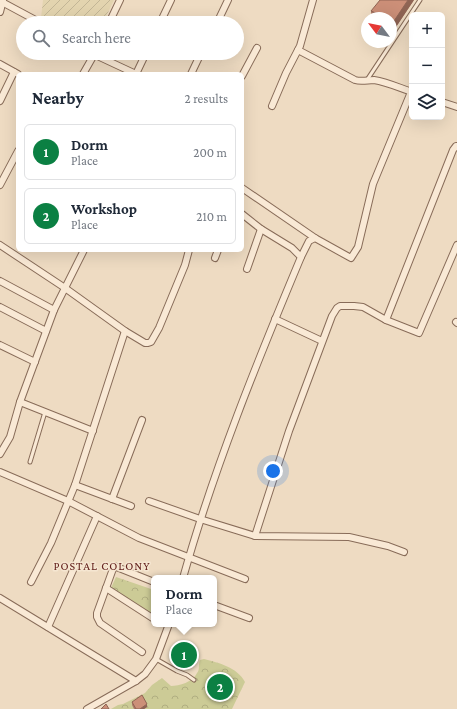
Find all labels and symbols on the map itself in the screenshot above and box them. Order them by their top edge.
north arrow [361,12,397,48]
your location [263,461,283,481]
district label: POSTAL COLONY [53,559,151,573]
pin: 1 [171,640,197,670]
pin: 2 [207,672,233,702]

